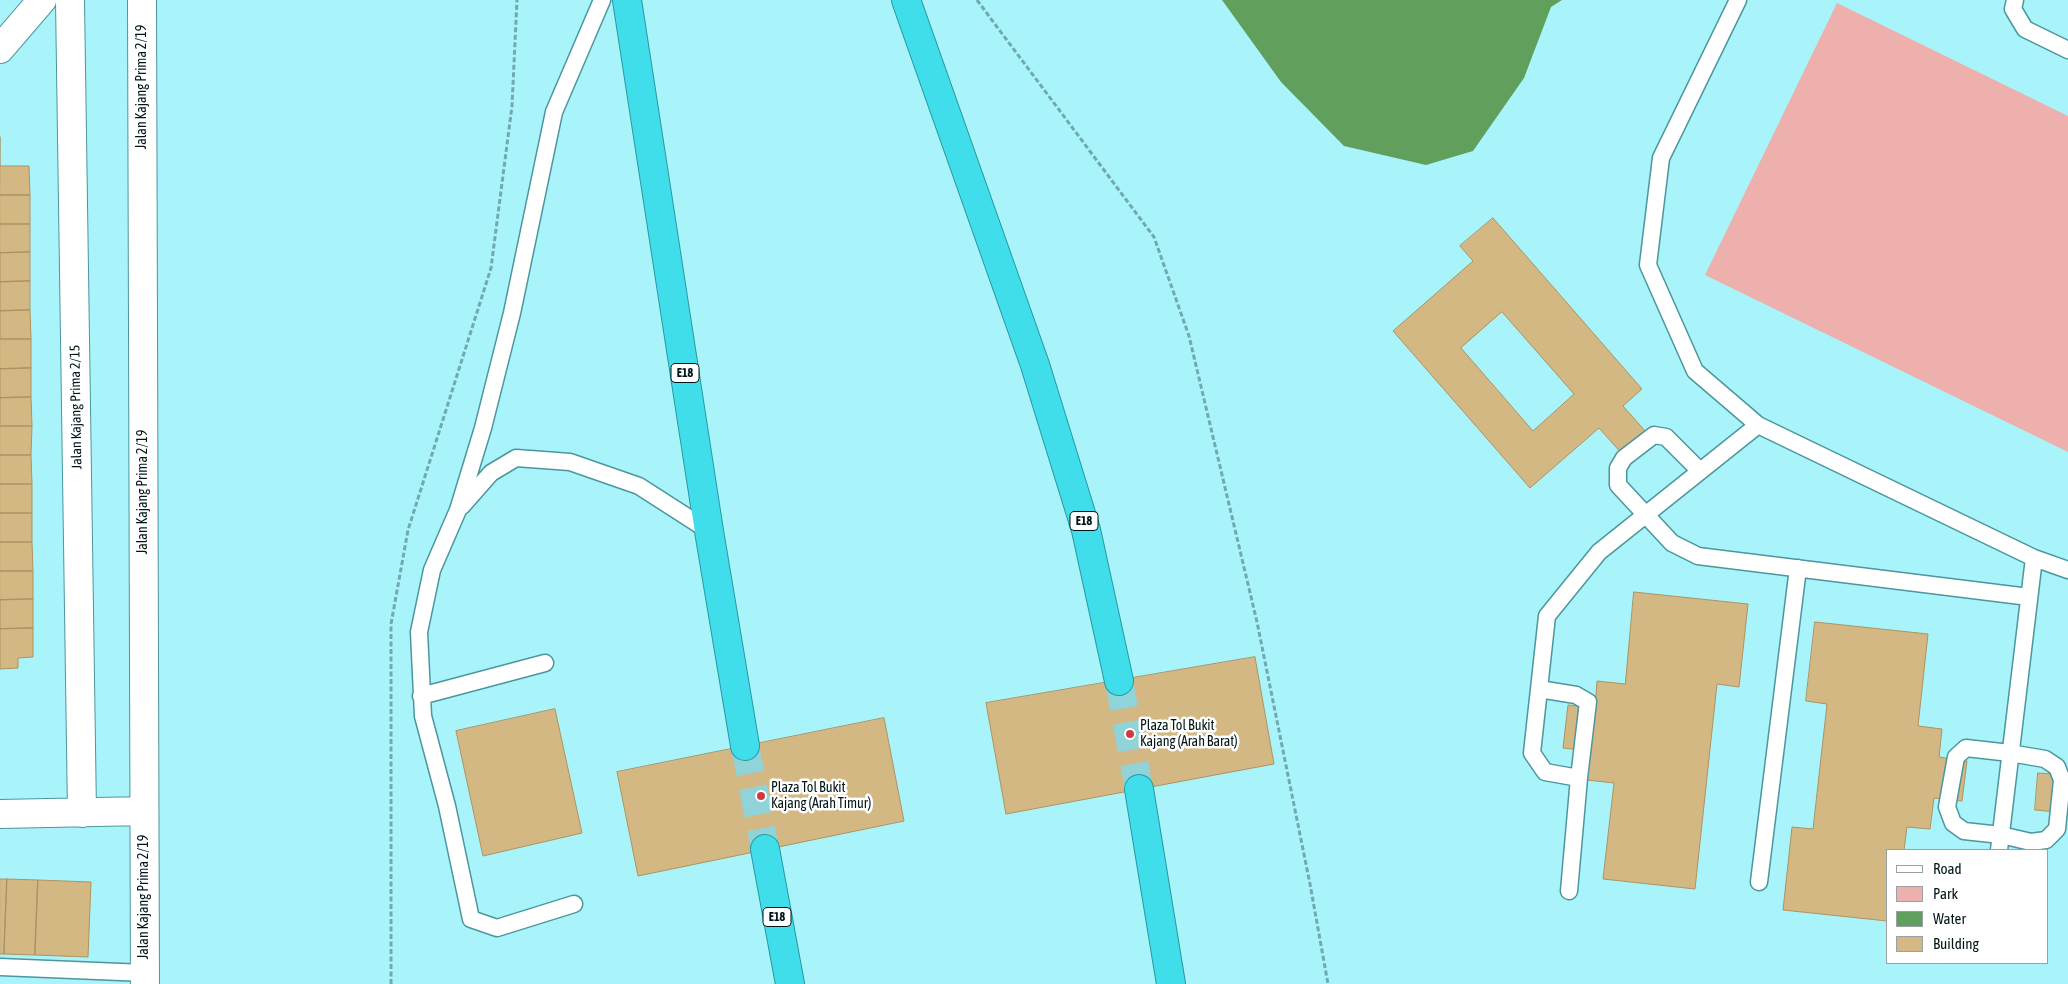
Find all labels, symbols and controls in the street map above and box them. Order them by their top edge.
street label: Jalan Kajang Prima 2/19 [134,25,150,149]
street label: Jalan Kajang Prima 2/15 [67,345,85,469]
road number: E18 [671,363,699,382]
street label: Jalan Kajang Prima 2/19 [135,430,151,554]
road number: E18 [1070,512,1098,530]
place label: Plaza Tol Bukit Kajang (Arah Barat) [1140,718,1238,750]
marker: Plaza Tol Bukit Kajang (Arah Barat) [1124,728,1136,740]
place label: Plaza Tol Bukit Kajang (Arah Timur) [771,780,871,812]
marker: Plaza Tol Bukit Kajang (Arah Timur) [755,790,767,802]
street label: Jalan Kajang Prima 2/19 [136,835,152,959]
legend [1886,849,2048,964]
text: Road [1933,860,1962,877]
text: Park [1933,885,1958,902]
road number: E18 [763,908,791,926]
text: Water [1933,910,1966,927]
text: Building [1933,935,1979,952]

